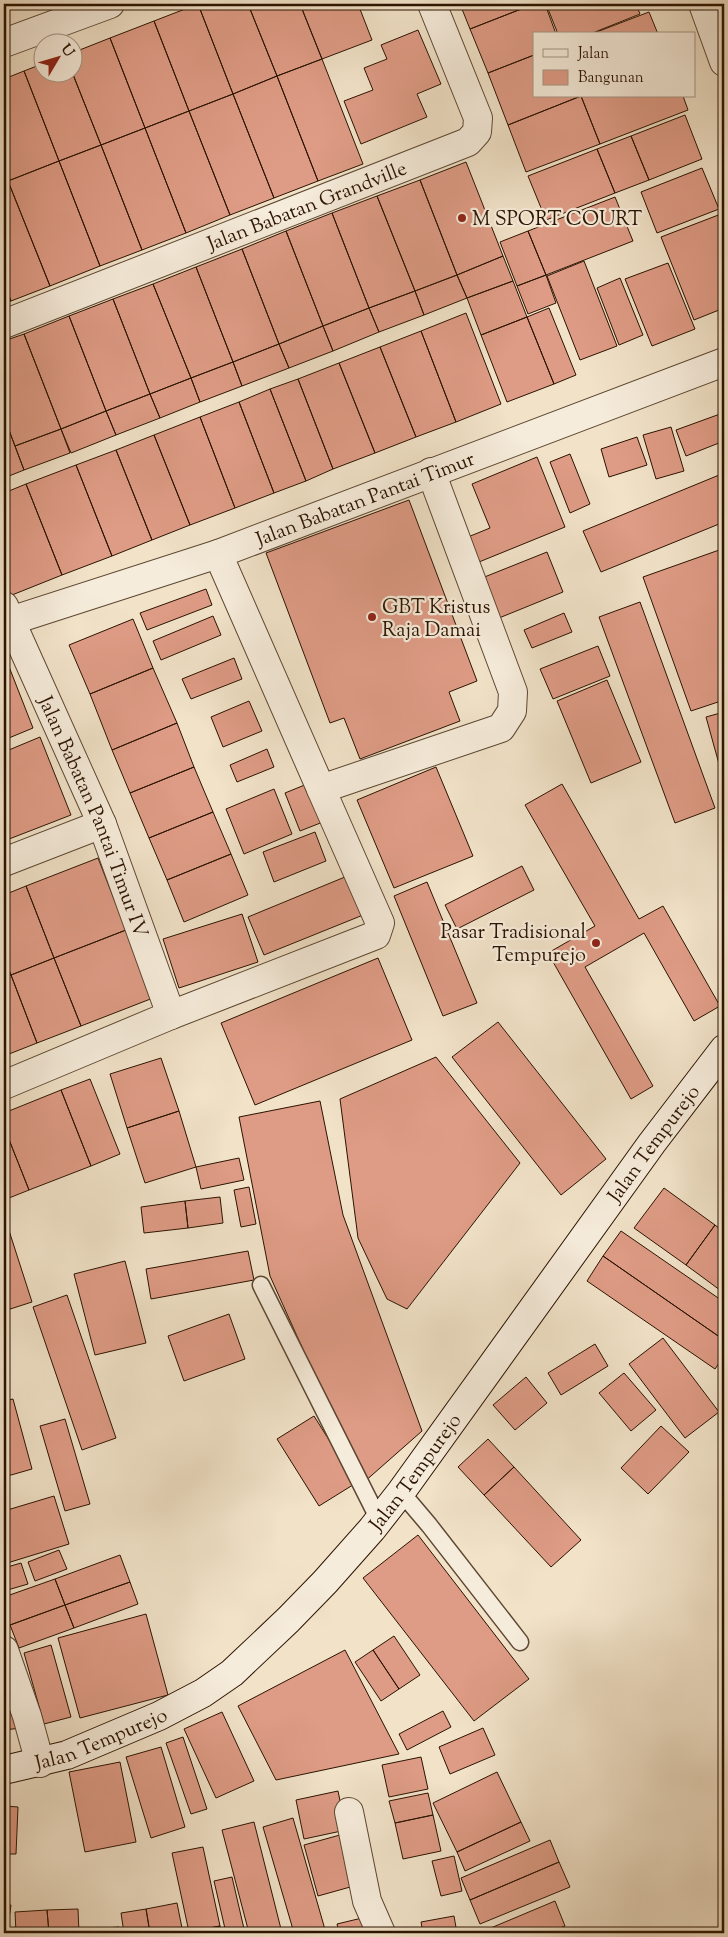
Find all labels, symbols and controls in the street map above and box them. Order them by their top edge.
north arrow [32,32,82,82]
legend [533,32,696,98]
text: U [55,41,78,62]
text: Jalan [577,44,609,65]
text: Bangunan [578,68,644,89]
street label: Jalan Babatan Grandville [203,155,411,260]
place label: M SPORT COURT [472,206,642,235]
marker: M SPORT COURT [456,212,468,224]
street label: Jalan Babatan Pantai Timur [251,446,480,556]
place label: GBT Kristus Raja Damai [382,594,490,646]
marker: GBT Kristus Raja Damai [366,611,378,623]
street label: Jalan Babatan Pantai Timur IV [29,691,154,942]
place label: Pasar Tradisional Tempurejo [441,919,586,971]
marker: Pasar Tradisional Tempurejo [590,937,602,949]
street label: Jalan Tempurejo [601,1080,708,1210]
street label: Jalan Tempurejo [363,1408,470,1539]
street label: Jalan Tempurejo [31,1702,173,1779]

